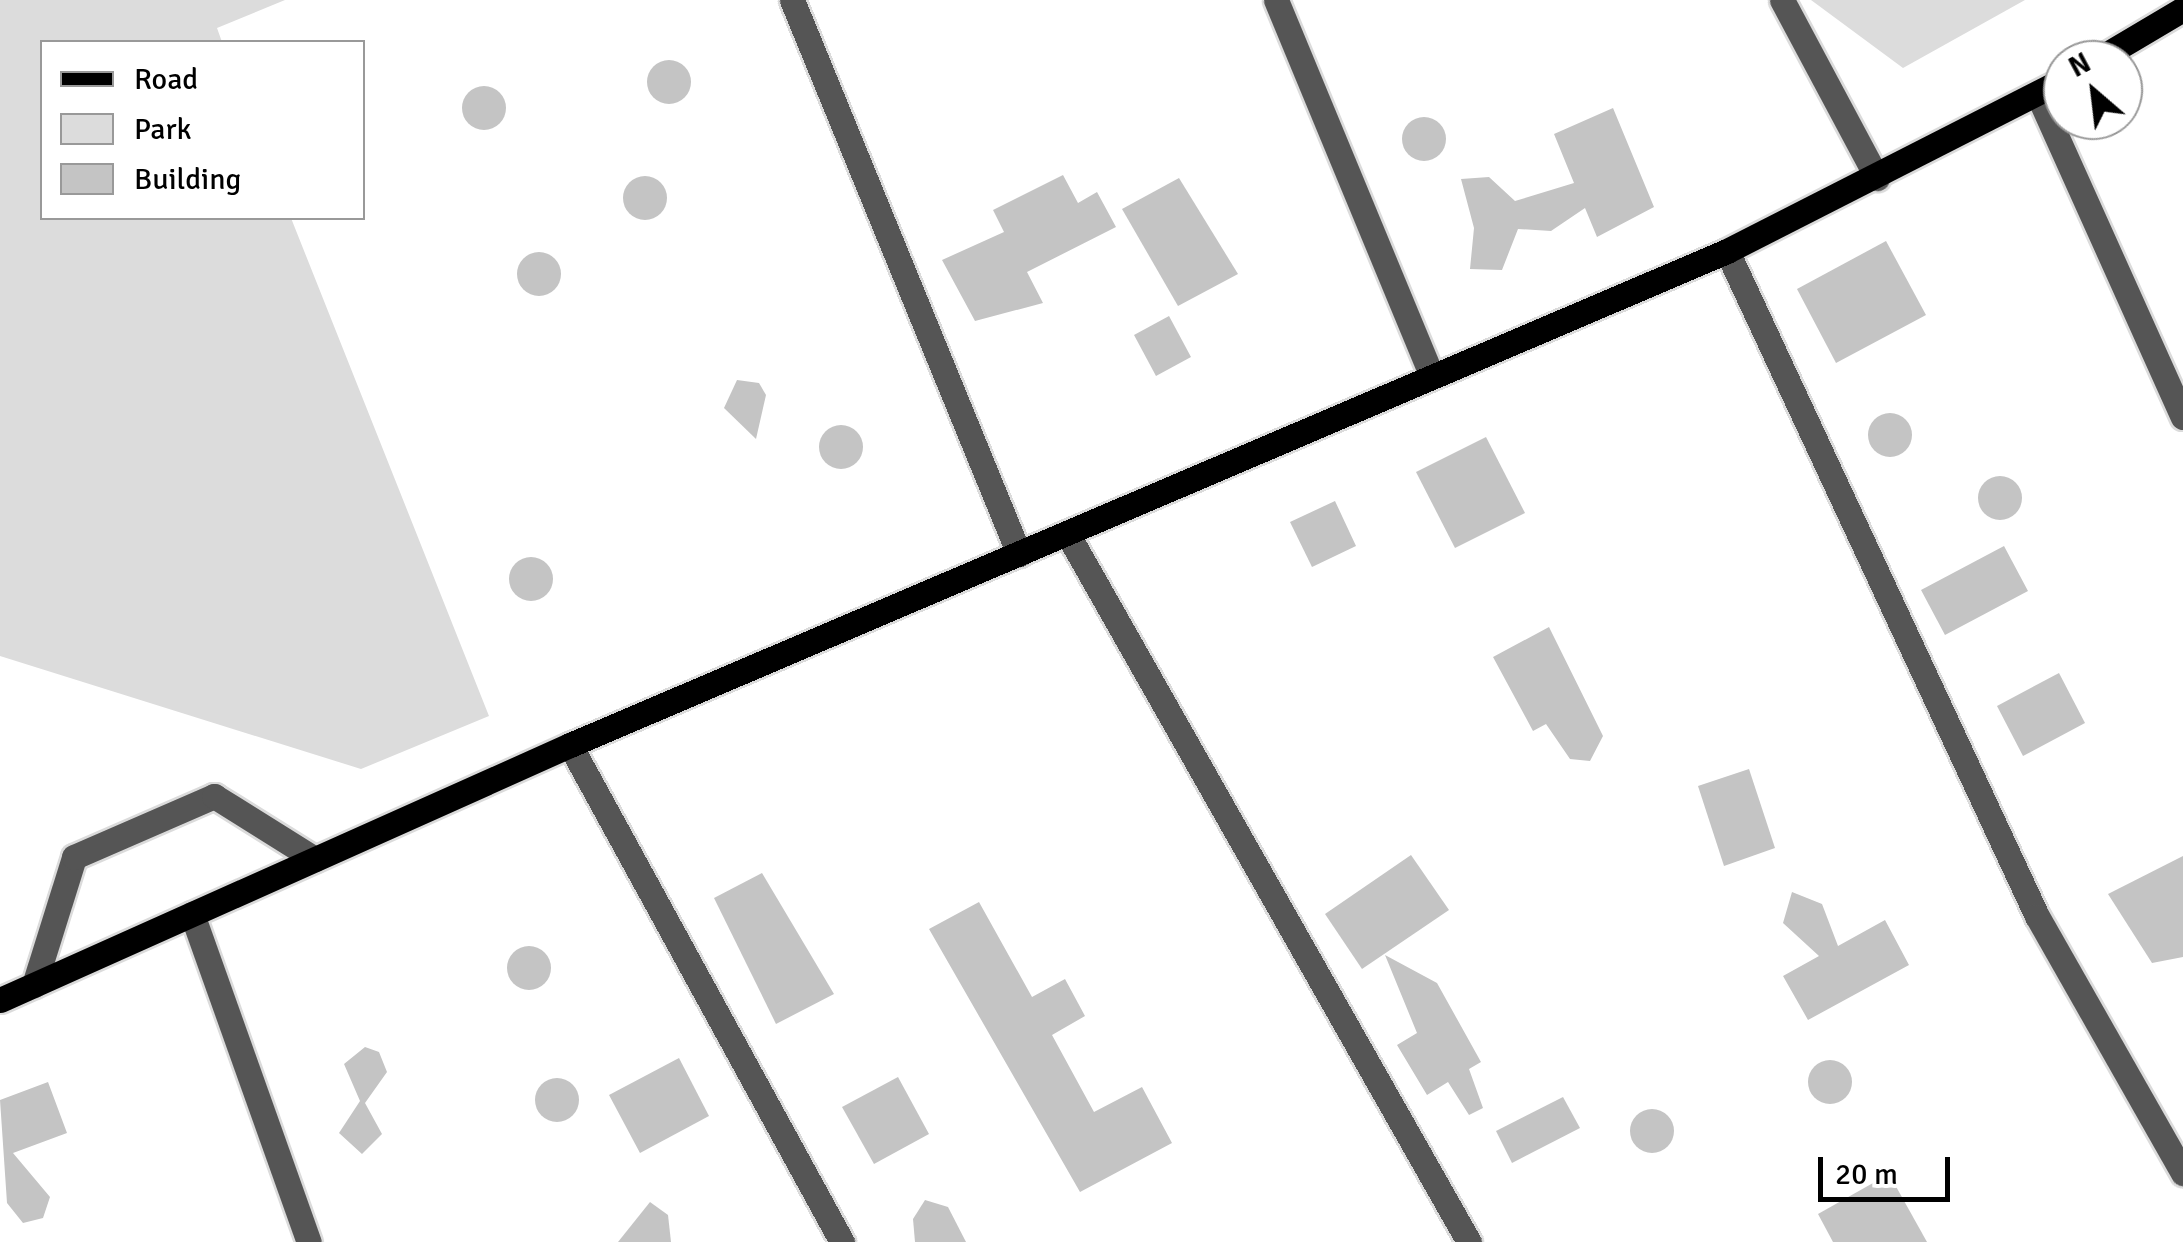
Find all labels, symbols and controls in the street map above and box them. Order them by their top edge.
legend [40,40,365,220]
north arrow [2043,40,2143,140]
text: N [2063,46,2096,85]
text: Road [134,61,198,98]
text: Park [134,111,192,148]
text: Building [134,161,241,198]
scale bar [1823,1137,1956,1199]
text: 20 m [1835,1156,1898,1193]

